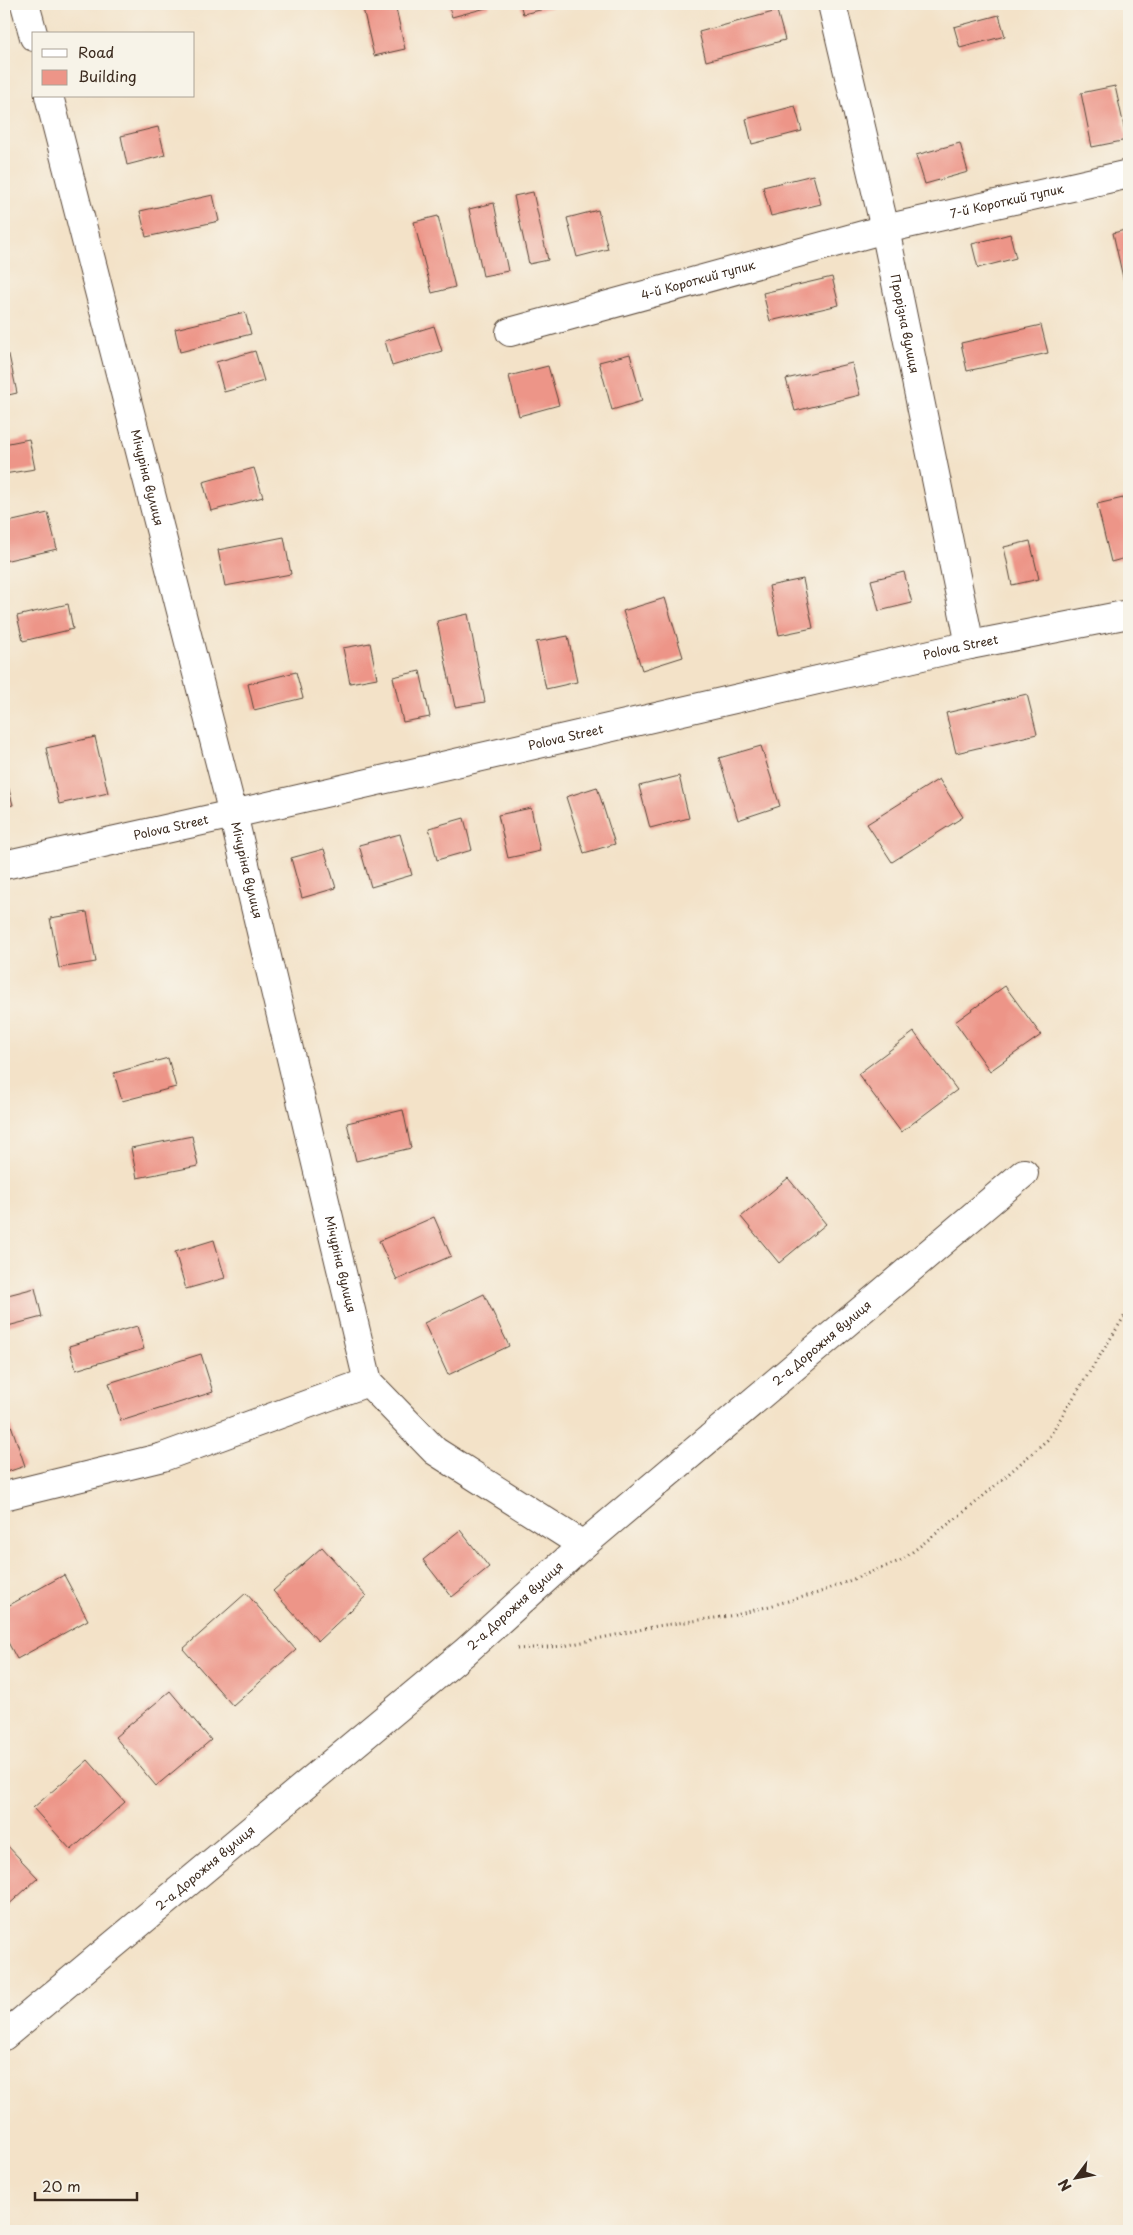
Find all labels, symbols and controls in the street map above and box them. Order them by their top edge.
legend [32,32,195,98]
text: Road [78,40,114,63]
text: Building [78,64,137,87]
street label: 7-й Короткий тупик [948,179,1066,222]
street label: 4-й Короткий тупик [639,255,758,304]
street label: Прорізна вулиця [886,273,924,375]
street label: Мічуріна вулиця [127,427,169,528]
street label: Polova Street [921,630,1000,664]
street label: Polova Street [526,719,605,754]
street label: Polova Street [131,810,210,844]
street label: Мічуріна вулиця [227,820,268,920]
street label: Мічуріна вулиця [321,1214,361,1314]
street label: 2-а Дорожня вулиця [768,1296,875,1390]
street label: 2-а Дорожня вулиця [463,1557,567,1654]
street label: 2-а Дорожня вулиця [151,1821,258,1914]
north arrow [1050,2152,1100,2202]
scale bar [35,2170,138,2202]
text: 20 m [42,2174,81,2197]
text: N [1053,2175,1076,2195]

